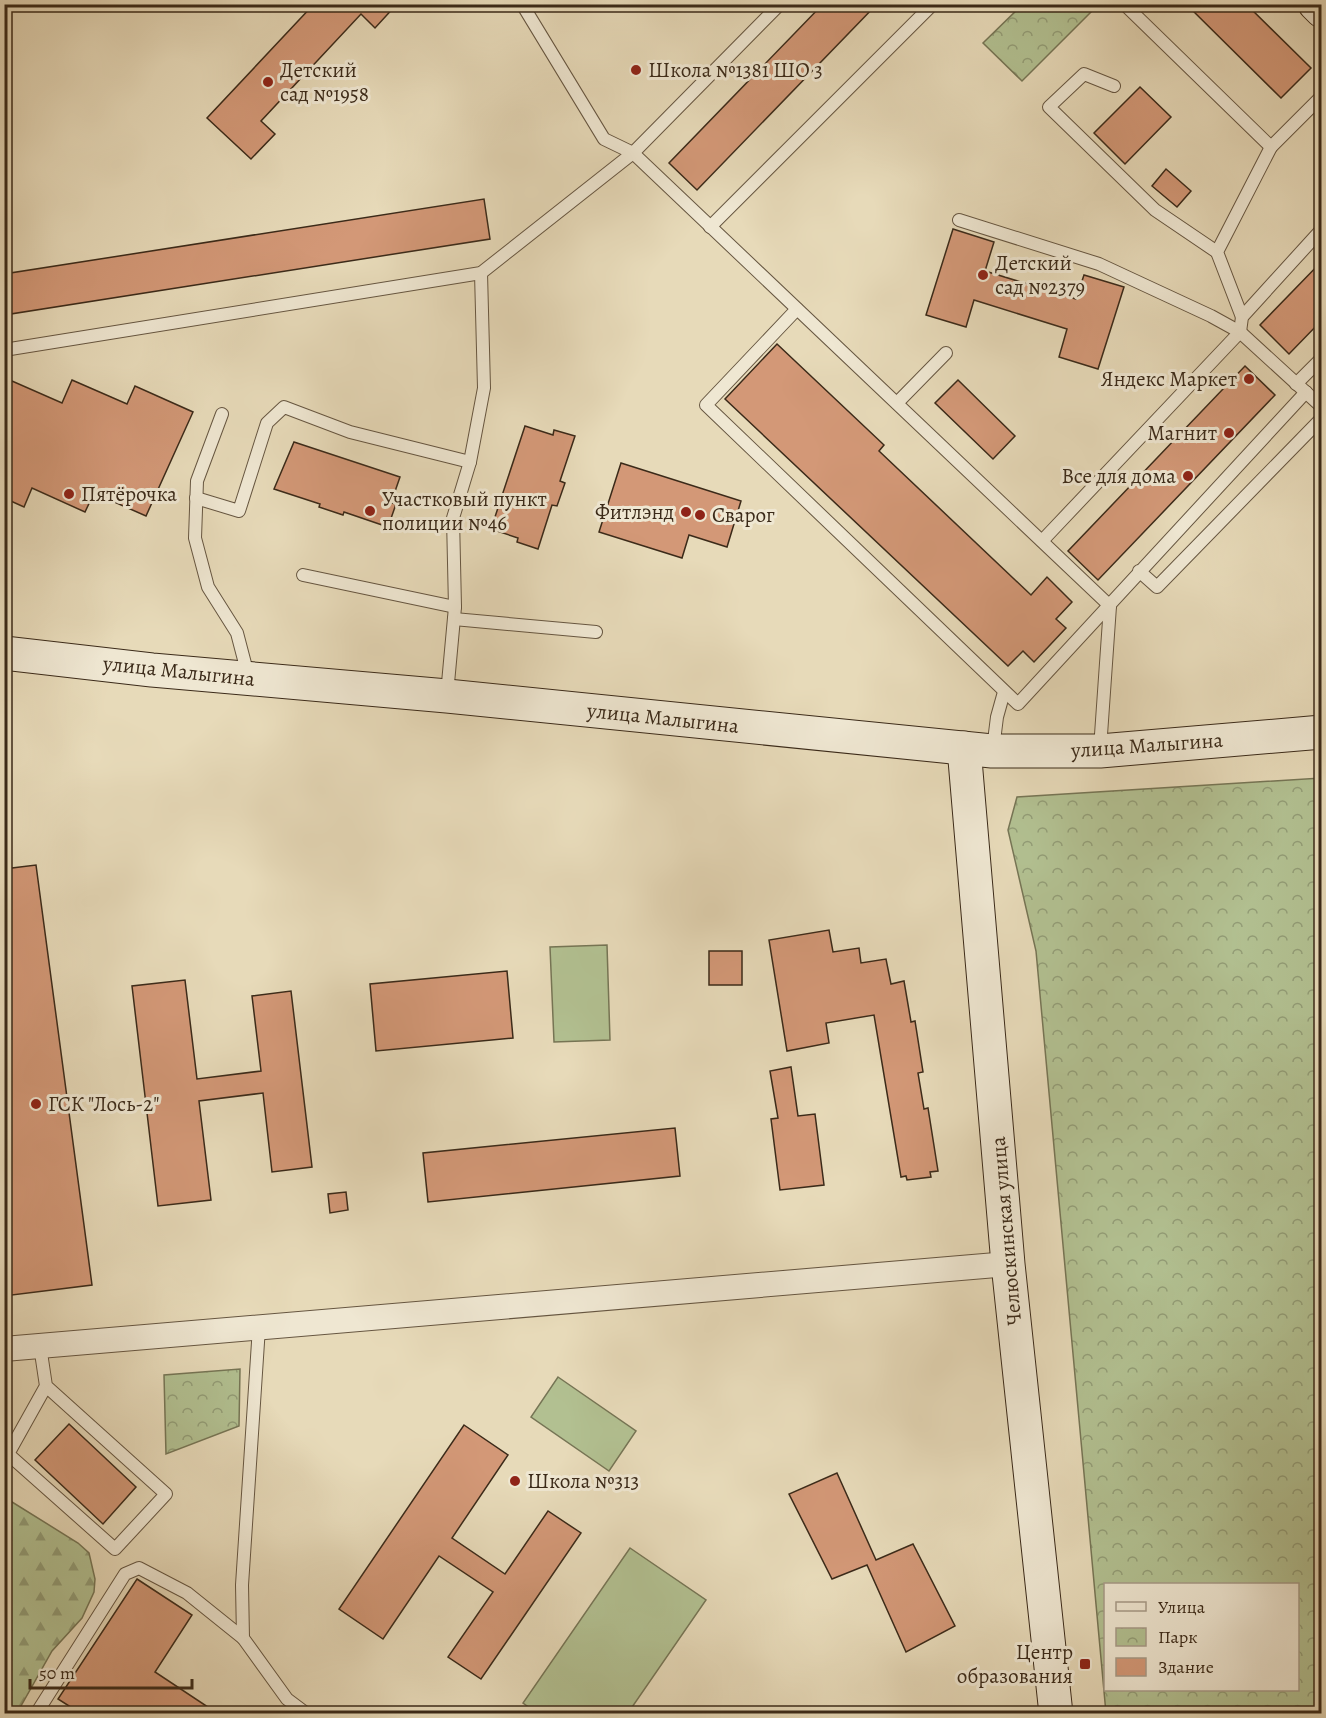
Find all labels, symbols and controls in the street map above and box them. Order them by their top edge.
place label: Детский сад №1958 [280,56,369,108]
place label: Школа №1381 ШО 3 [648,56,823,84]
marker: Школа №1381 ШО 3 [629,63,643,77]
marker: Детский сад №1958 [261,75,275,89]
place label: Детский сад №2379 [995,249,1085,301]
marker: Детский сад №2379 [976,268,990,282]
place label: Яндекс Маркет [1101,365,1237,393]
marker: Яндекс Маркет [1242,372,1256,386]
place label: Магнит [1147,419,1217,447]
marker: Магнит [1222,426,1236,440]
place label: Все для дома [1061,462,1176,490]
marker: Все для дома [1181,469,1195,483]
place label: Пятёрочка [81,480,177,508]
place label: Участковый пункт полиции №46 [382,485,547,537]
marker: Пятёрочка [62,487,76,501]
place label: Фитлэнд [595,498,674,526]
place label: Сварог [712,501,775,529]
marker: Участковый пункт полиции №46 [363,504,377,518]
marker: Фитлэнд [679,505,693,519]
marker: Сварог [693,508,707,522]
street label: улица Малыгина [101,649,257,693]
street label: улица Малыгина [585,696,741,740]
street label: улица Малыгина [1069,726,1224,764]
place label: ГСК "Лось-2" [48,1090,160,1118]
marker: ГСК "Лось-2" [29,1097,43,1111]
street label: Челюскинская улица [984,1135,1028,1326]
place label: Школа №313 [527,1467,639,1495]
marker: Школа №313 [508,1474,522,1488]
legend [1104,1583,1299,1691]
text: Улица [1158,1595,1206,1619]
text: Парк [1158,1625,1198,1649]
place label: Центр образования [957,1638,1073,1690]
scale bar [30,1652,192,1690]
text: Здание [1158,1655,1214,1679]
marker: Центр образования [1078,1657,1092,1671]
text: 50 m [39,1661,75,1685]

